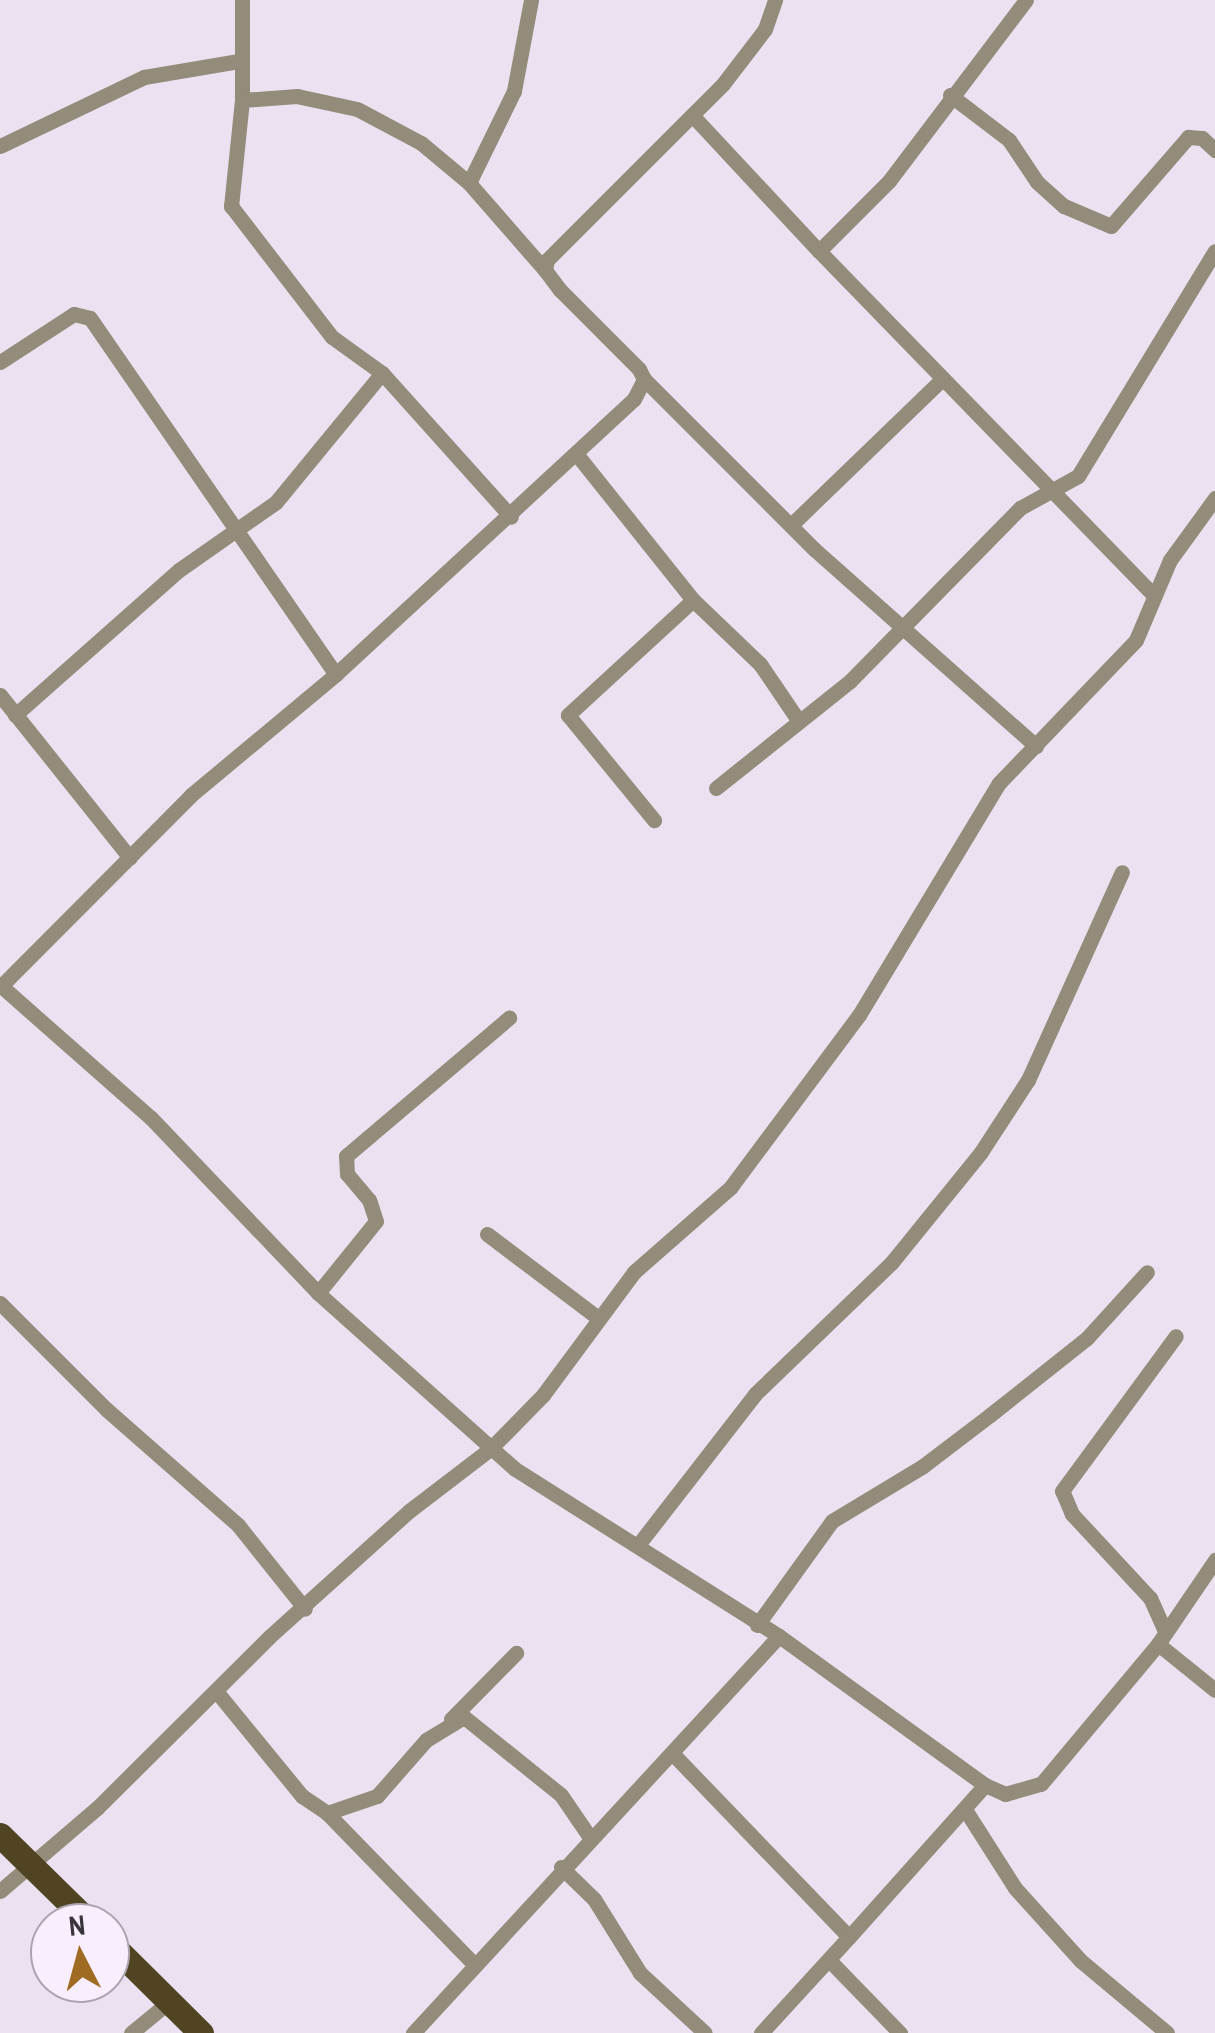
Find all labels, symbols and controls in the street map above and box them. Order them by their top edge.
north arrow [30,1903,130,2003]
text: N [67,1905,87,1945]

